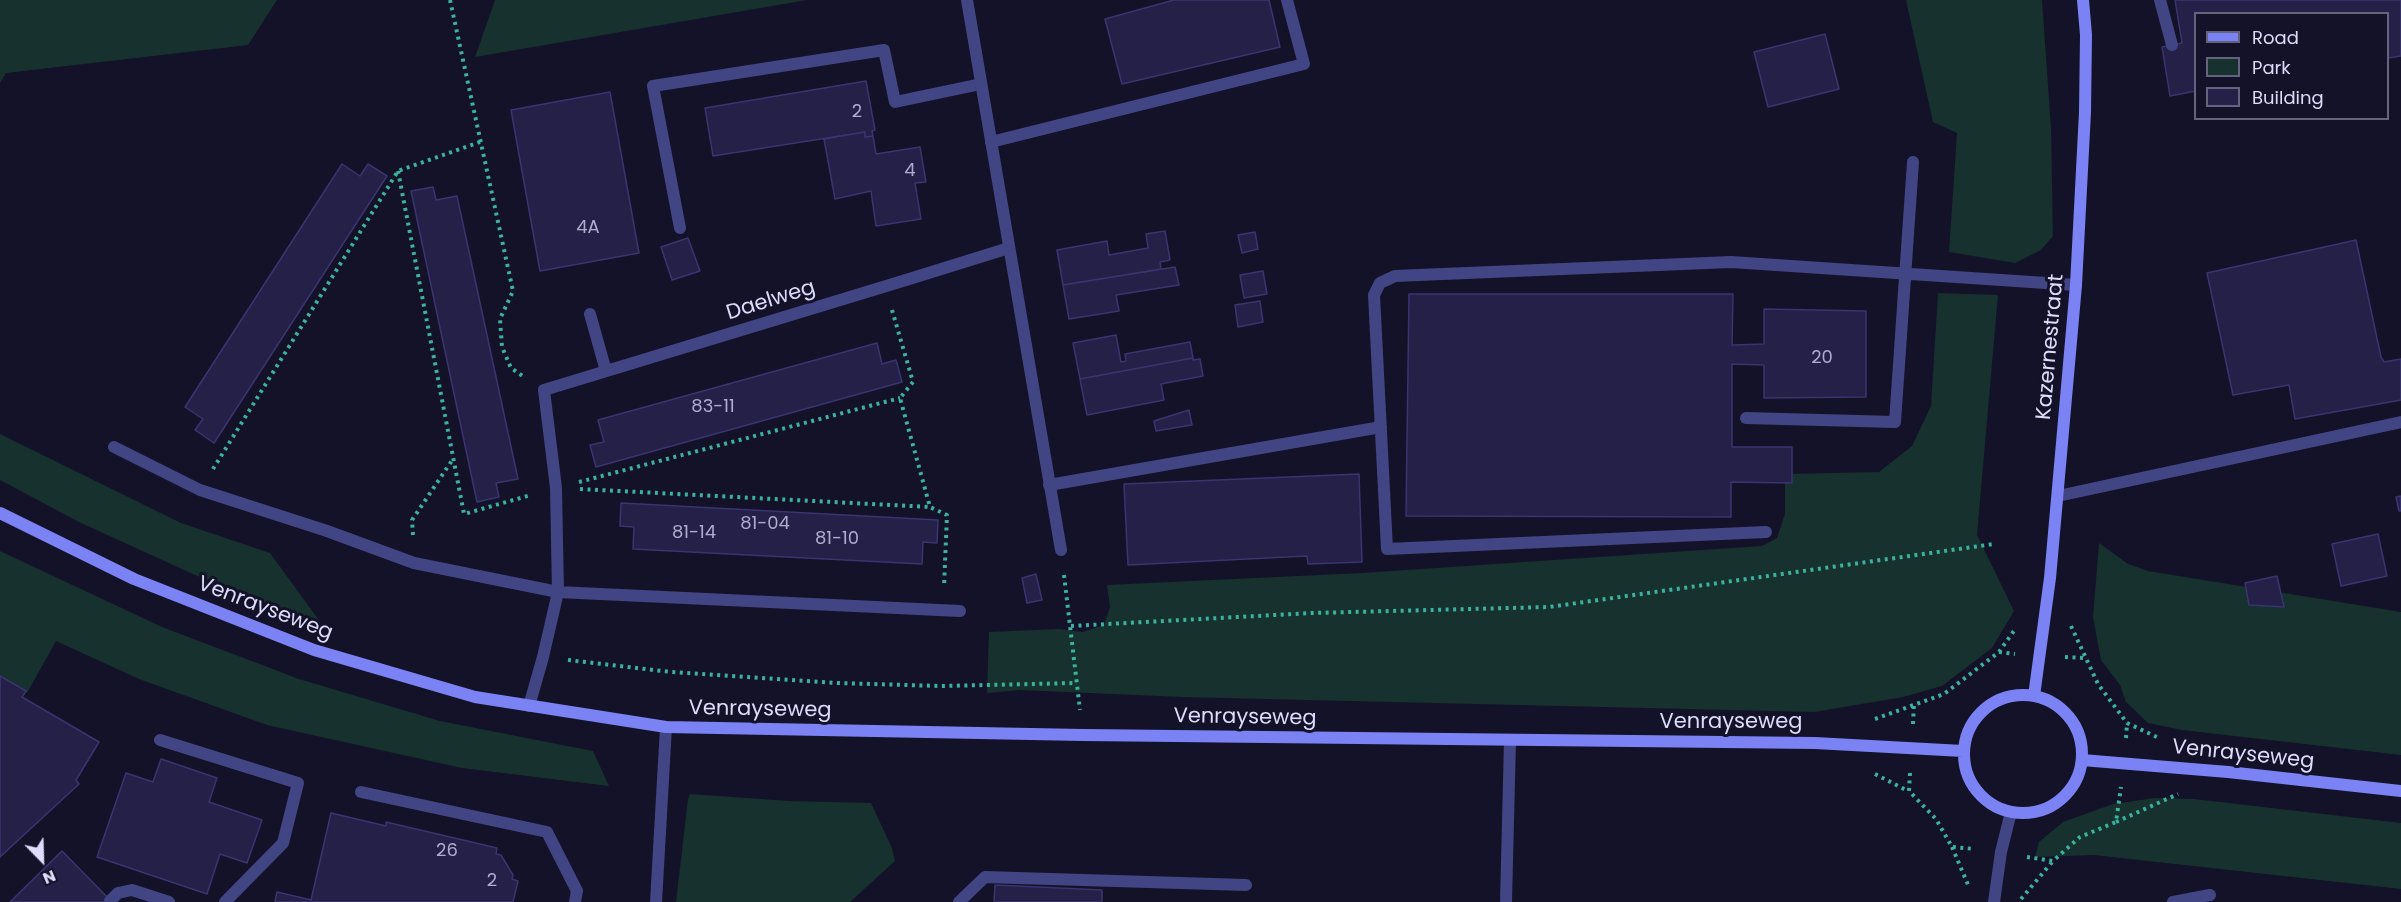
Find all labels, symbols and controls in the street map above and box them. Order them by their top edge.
legend [2194,12,2389,120]
text: Road [2252,25,2299,50]
text: Park [2252,55,2291,80]
text: Building [2252,85,2324,110]
house number: 2 [852,101,862,123]
house number: 4 [904,160,916,182]
house number: 4A [576,217,600,239]
street label: Kazernestraat [2032,273,2070,421]
street label: Daelweg [723,276,819,326]
house number: 20 [1811,347,1833,369]
house number: 83-11 [691,396,735,418]
house number: 81-04 [740,513,790,535]
house number: 81-14 [672,522,716,544]
house number: 81-10 [815,528,859,550]
street label: Venrayseweg [194,572,336,646]
street label: Venrayseweg [688,696,832,724]
street label: Venrayseweg [1173,704,1317,732]
street label: Venrayseweg [1660,710,1802,736]
street label: Venrayseweg [2171,735,2315,775]
north arrow [12,830,72,890]
house number: 26 [436,840,458,862]
text: N [39,864,59,890]
house number: 2 [487,870,497,892]

